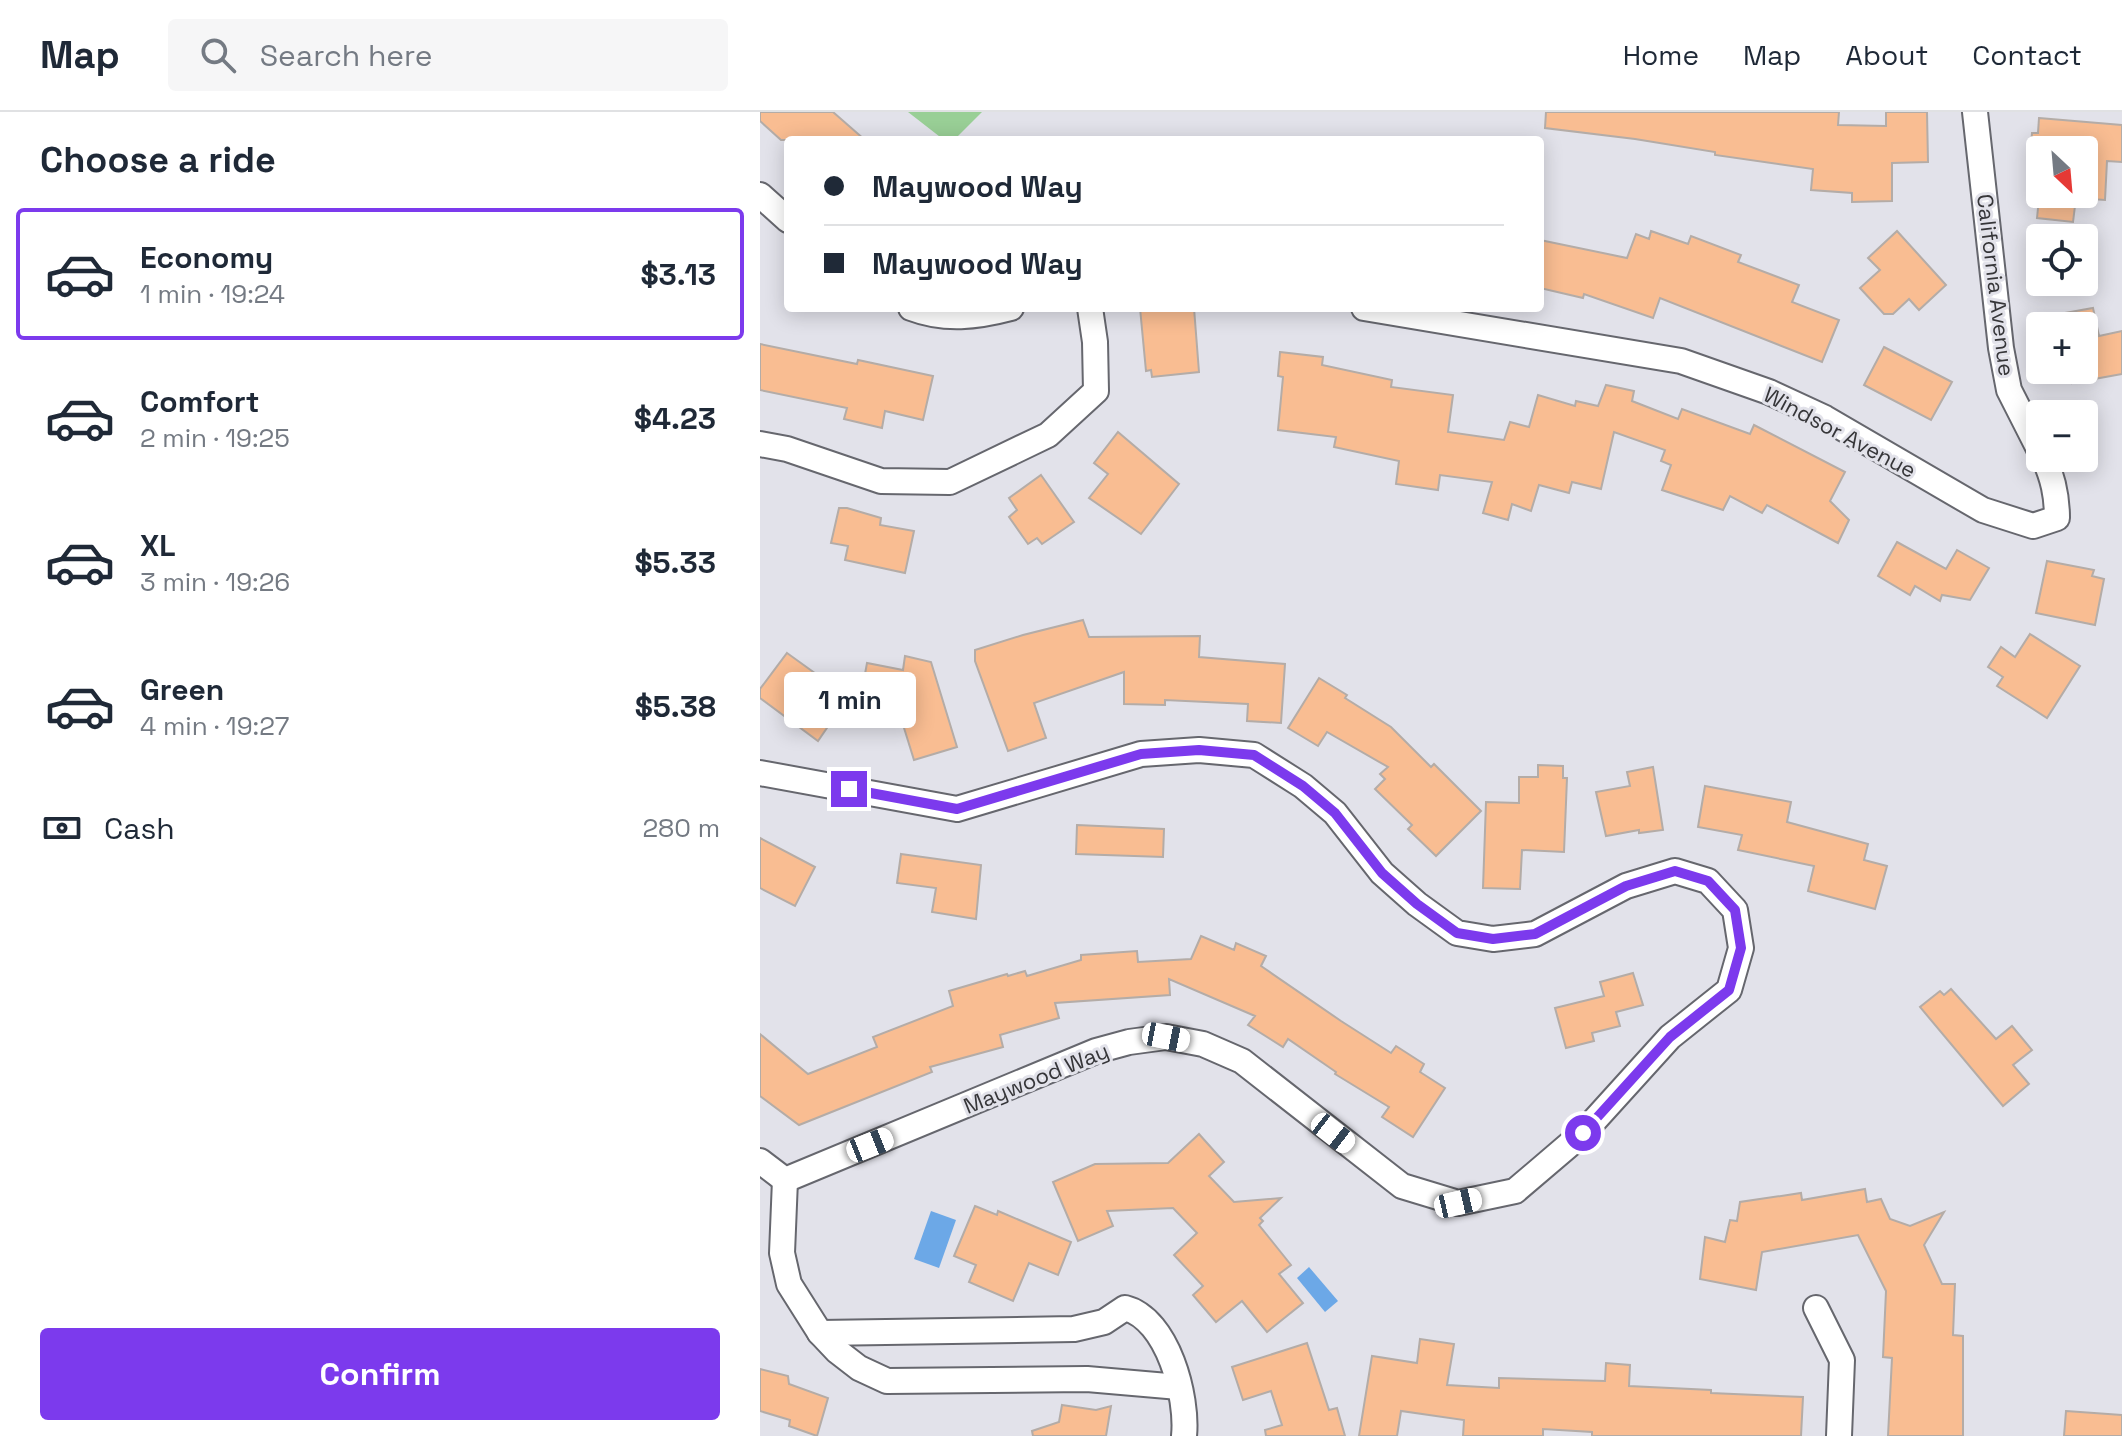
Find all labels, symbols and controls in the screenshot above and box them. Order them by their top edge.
search box [168,19,728,91]
text: Map [40,31,120,79]
icon: search [196,33,240,77]
text: Search here [260,36,433,75]
text: Home [1623,37,1699,73]
text: Map [1743,37,1801,73]
text: About [1845,37,1928,73]
text: Contact [1972,37,2082,73]
north arrow [2026,136,2098,208]
map controls [2026,136,2098,472]
text: Choose a ride [40,137,276,183]
text: Maywood Way [872,167,1083,206]
street label: California Avenue [1971,192,2021,378]
button: locate [2026,224,2098,296]
icon: car [44,238,116,310]
text: Economy [140,238,273,277]
text: Maywood Way [872,244,1083,283]
text: $3.13 [640,255,716,294]
text: 1 min · 19:24 [140,277,285,311]
button: + [2026,312,2098,384]
street label: Windsor Avenue [1759,380,1921,484]
icon: car [44,382,116,454]
text: Comfort [140,382,259,421]
text: $4.23 [634,399,716,438]
button: − [2026,400,2098,472]
text: 2 min · 19:25 [140,421,290,455]
icon: car [44,526,116,598]
text: XL [140,526,176,565]
text: $5.33 [634,543,716,582]
text: 3 min · 19:26 [140,565,290,599]
icon: car [44,670,116,742]
text: Green [140,670,224,709]
callout: 1 min [783,673,915,729]
text: 1 min [818,683,882,717]
text: $5.38 [635,687,716,726]
text: 4 min · 19:27 [140,709,289,743]
route end [831,771,867,807]
icon: cash [40,806,84,850]
text: Cash [104,809,175,848]
text: 280 m [642,811,720,845]
car [1140,1021,1192,1053]
street label: Maywood Way [959,1036,1113,1120]
car [1307,1109,1359,1157]
route start [1565,1115,1601,1151]
car [843,1125,897,1165]
car [1432,1186,1484,1220]
button: Confirm [40,1328,720,1420]

